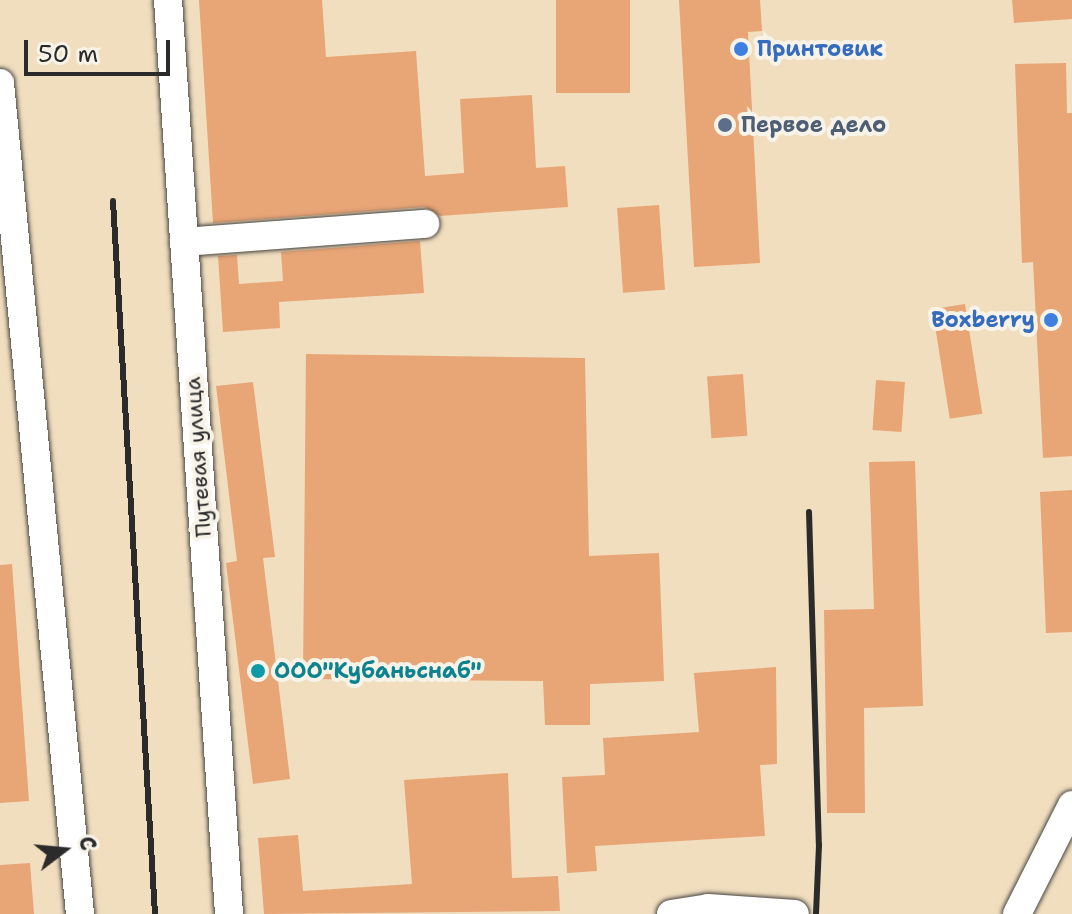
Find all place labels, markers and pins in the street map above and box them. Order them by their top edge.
place label: Принтовик [757,36,883,62]
marker: Принтовик [732,40,750,58]
place label: Первое дело [741,112,886,138]
marker: Первое дело [716,116,734,134]
place label: Boxberry [931,307,1035,333]
marker: Boxberry [1042,311,1060,329]
place label: ООО"Кубаньснаб" [274,658,482,684]
marker: ООО"Кубаньснаб" [249,662,267,680]

